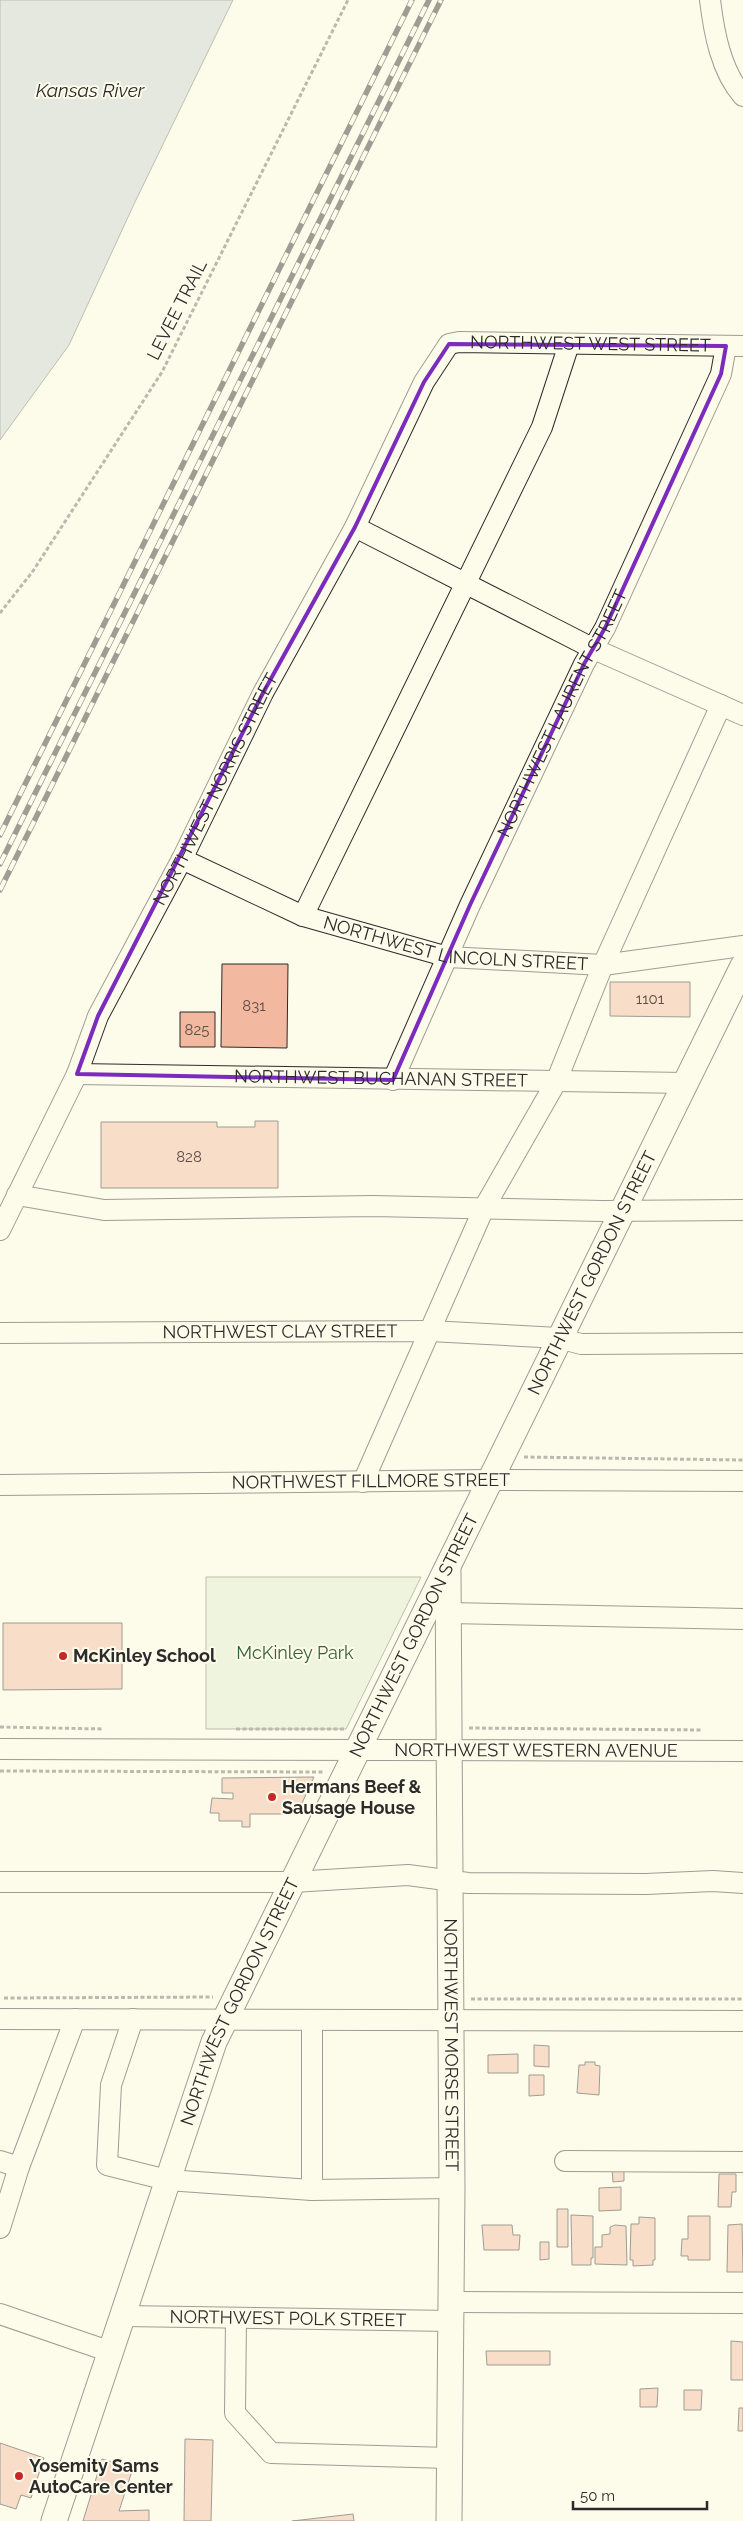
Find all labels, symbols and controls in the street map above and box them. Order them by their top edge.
water label: Kansas River [36,79,146,101]
street label: LEVEE TRAIL [142,256,211,363]
street label: NORTHWEST WEST STREET [470,331,711,356]
street label: NORTHWEST LAURENT STREET [493,586,631,840]
street label: NORTHWEST NORRIS STREET [148,669,282,909]
street label: NORTHWEST LINCOLN STREET [321,911,589,974]
house number: 1101 [636,990,665,1008]
house number: 831 [242,997,266,1015]
house number: 825 [185,1021,209,1039]
street label: NORTHWEST BUCHANAN STREET [234,1065,528,1091]
house number: 828 [176,1148,202,1166]
street label: NORTHWEST GORDON STREET [523,1148,660,1398]
street label: NORTHWEST CLAY STREET [163,1320,397,1342]
street label: NORTHWEST FILLMORE STREET [232,1469,510,1493]
street label: NORTHWEST GORDON STREET [345,1510,482,1760]
park label: McKinley Park [236,1642,354,1663]
place label: McKinley School [73,1645,216,1666]
marker: McKinley School [57,1650,69,1662]
street label: NORTHWEST WESTERN AVENUE [394,1739,678,1761]
place label: Hermans Beef & Sausage House [282,1776,422,1818]
marker: Hermans Beef & Sausage House [266,1791,278,1803]
street label: NORTHWEST GORDON STREET [176,1874,303,2128]
street label: NORTHWEST MORSE STREET [440,1918,463,2172]
street label: NORTHWEST POLK STREET [169,2306,407,2330]
place label: Yosemity Sams AutoCare Center [29,2455,173,2497]
marker: Yosemity Sams AutoCare Center [13,2470,25,2482]
scale bar [573,2478,707,2510]
text: 50 m [580,2487,615,2505]

